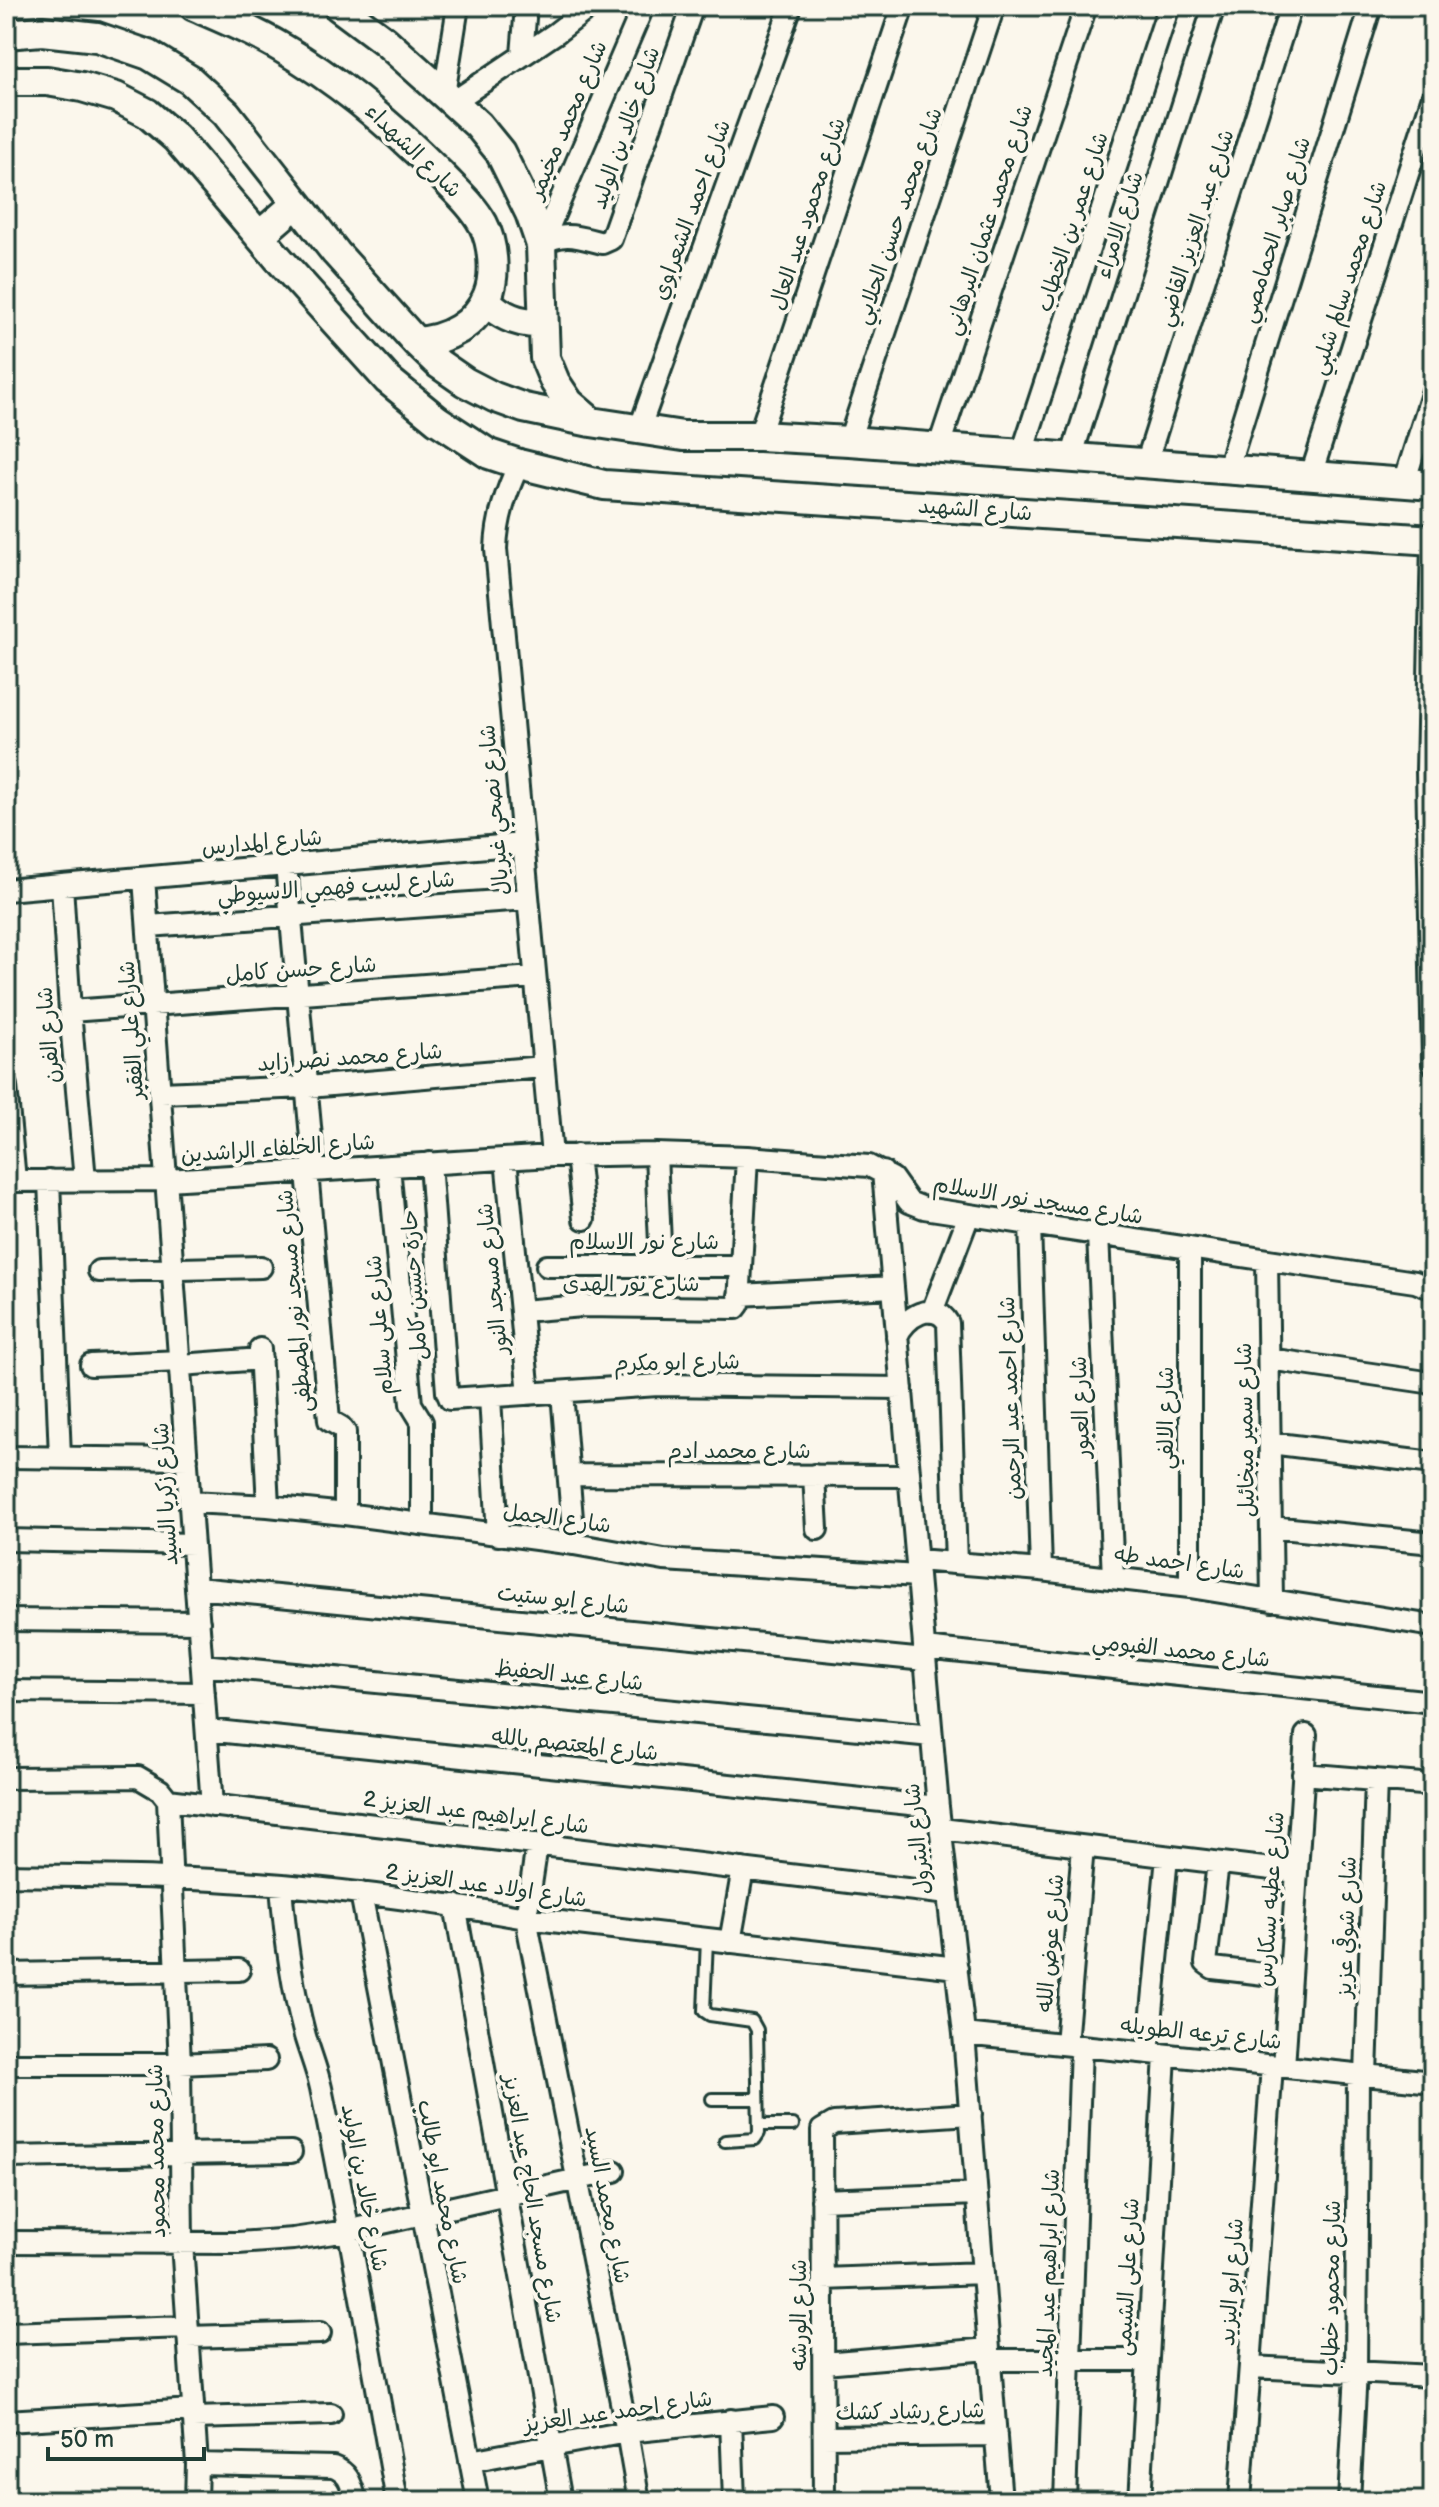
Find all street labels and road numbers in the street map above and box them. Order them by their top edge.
street label: شارع محمد مخيمر [522,37,614,205]
street label: شارع خالد بن الوليد [586,43,667,213]
street label: شارع الشهداء [358,98,467,204]
street label: شارع محمد عثمان البرهاني [939,101,1044,340]
street label: شارع محمد حسن الحلابي [849,104,954,330]
street label: شارع محمود عبد العال [764,114,853,314]
street label: شارع احمد الشعراوي [647,116,739,305]
street label: شارع عبد العزيز القاضي [1151,126,1245,331]
street label: شارع عمر بن الخطاب [1031,129,1116,316]
street label: شارع صابر الحمامصي [1235,134,1322,328]
street label: شارع الامراء [1090,168,1151,282]
street label: شارع محمد سالم شلبي [1305,178,1398,380]
street label: شارع الشهيد [917,493,1033,528]
street label: شارع نصحي غبريال [474,723,521,896]
street label: شارع المدارس [201,824,323,863]
street label: شارع لبيب فهمي الاسيوطي [216,866,456,915]
street label: شارع حسن كامل [225,951,377,990]
street label: شارع علي الفقير [114,959,155,1102]
street label: شارع الفرن [31,986,68,1084]
street label: شارع محمد نصر زايد [256,1038,444,1079]
street label: شارع الخلفاء الراشدين [180,1129,376,1170]
street label: شارع مسجد نور الاسلام [931,1171,1145,1233]
street label: شارع مسجد نور المصطفى [272,1188,319,1414]
street label: شارع مسجد النور [472,1202,516,1358]
street label: حارة حسين كامل [396,1209,434,1361]
street label: شارع نور الاسلام [569,1229,719,1258]
street label: شارع على سلام [360,1254,402,1396]
street label: شارع نور الهدى [562,1271,700,1299]
street label: شارع احمد عبد الرحمن [994,1296,1029,1500]
street label: شارع سمير ميخائيل [1231,1342,1262,1518]
street label: شارع ابو مكرم [614,1348,740,1381]
street label: شارع العبور [1066,1356,1097,1460]
street label: شارع الالفي [1153,1366,1185,1470]
street label: شارع زكريا السيد [148,1421,185,1567]
street label: شارع محمد ادم [667,1438,811,1468]
street label: شارع الجمل [501,1498,613,1541]
street label: شارع احمد طه [1112,1540,1246,1587]
street label: شارع ابو ستيت [496,1580,630,1621]
street label: شارع محمد الفيومي [1090,1628,1271,1679]
street label: شارع عبد الحفيظ [493,1655,645,1698]
street label: شارع المعتصم بالله [490,1723,660,1769]
street label: شارع البترول [899,1782,938,1896]
street label: شارع ابراهيم عبد العزيز 2 [361,1786,590,1842]
street label: شارع عطيه بسكارس [1251,1811,1292,1988]
street label: شارع شوقي عزيز [1330,1856,1365,2000]
street label: شارع اولاد عبد العزيز 2 [384,1859,588,1914]
street label: شارع عوض الله [1032,1873,1071,2013]
street label: شارع ترعه الطويله [1119,2012,1283,2057]
street label: شارع محمد محمود [142,2064,173,2238]
street label: شارع مسجد الحاج عبد العزيز [495,2070,567,2326]
street label: شارع محمد ابو طالب [410,2098,473,2287]
street label: شارع خالد بن الوليد [334,2102,393,2274]
street label: شارع محمد السيد [578,2124,636,2286]
street label: شارع ابراهيم عبد المجيد [1032,2168,1068,2378]
street label: شارع على الشيمى [1110,2197,1147,2357]
street label: شارع محمود خطاب [1317,2200,1348,2376]
street label: شارع ابو اليزيد [1214,2217,1251,2347]
street label: شارع الورشه [786,2259,814,2371]
street label: شارع احمد عبد العزيز [520,2385,714,2440]
street label: شارع رشاد كشك [835,2397,985,2428]

